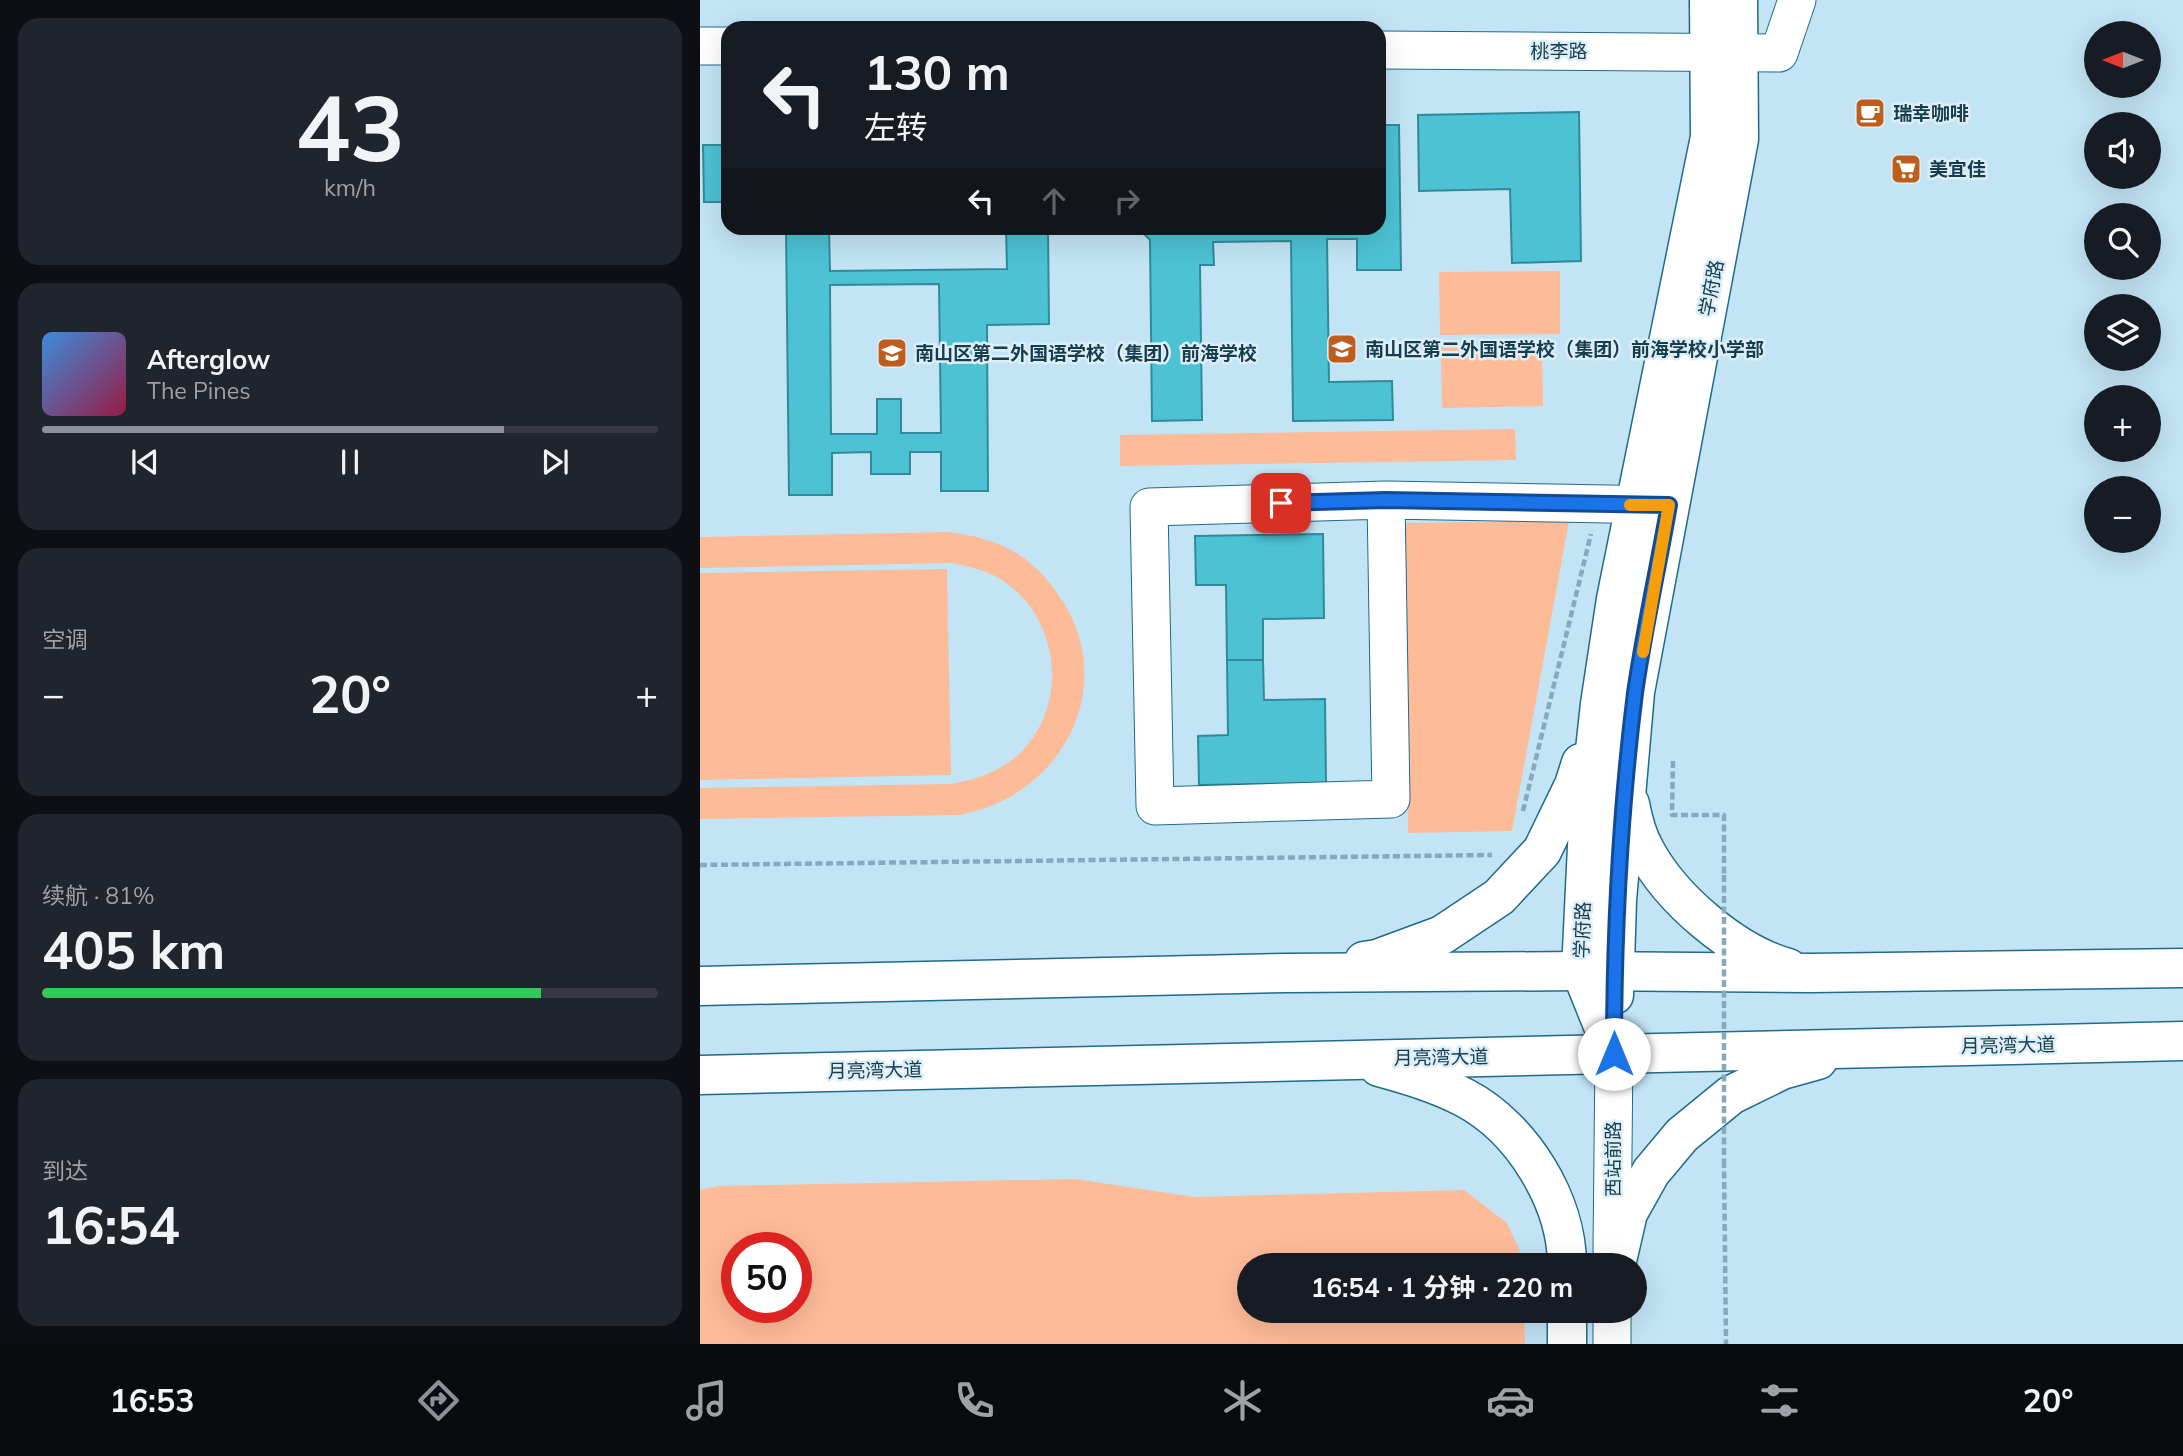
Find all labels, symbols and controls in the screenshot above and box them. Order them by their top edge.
north arrow [2084,21,2161,98]
map controls [2084,21,2161,553]
street label: 桃李路 [1530,39,1588,63]
text: 130 m [864,41,1010,102]
icon: left [749,49,840,140]
text: 43 [295,70,405,184]
cafe icon: 瑞幸咖啡 [1853,96,1887,130]
place label: 瑞幸咖啡 [1893,101,1969,125]
text: 左转 [864,107,928,147]
button: sound [2084,112,2161,189]
supermarket icon: 美宜佳 [1889,152,1923,186]
place label: 美宜佳 [1929,157,1986,181]
text: km/h [324,173,376,202]
icon: left [962,182,1000,220]
icon: ahead [1035,182,1073,220]
icon: right [1108,182,1146,220]
button: search [2084,203,2161,280]
street label: 学府路 [1694,258,1728,318]
button: layers [2084,294,2161,371]
school or university icon: 南山区第二外国语学校（集团）前海学校小学部 [1325,332,1359,366]
school or university icon: 南山区第二外国语学校（集团）前海学校 [875,336,909,370]
place label: 南山区第二外国语学校（集团）前海学校小学部 [1365,337,1764,361]
place label: 南山区第二外国语学校（集团）前海学校 [915,341,1257,365]
text: Afterglow [147,343,270,376]
text: The Pines [147,376,251,405]
button: + [2084,385,2161,462]
icon: previous [126,443,164,481]
icon: pause [331,443,369,481]
icon: next [536,443,574,481]
pin [1251,473,1311,533]
button: − [2084,476,2161,553]
icon: arrive [1262,484,1300,522]
text: 空调 [42,625,88,654]
text: 20° [309,661,391,726]
text: − [42,670,65,718]
text: + [635,670,658,718]
text: 续航 · 81% [42,881,154,910]
street label: 学府路 [1569,901,1595,959]
text: 405 km [42,917,225,982]
position arrow [1577,1017,1651,1091]
street label: 月亮湾大道 [1960,1032,2056,1058]
street label: 月亮湾大道 [1393,1044,1489,1070]
street label: 月亮湾大道 [827,1057,923,1083]
street label: 西站前路 [1601,1121,1625,1197]
text: 到达 [42,1156,88,1185]
text: 16:54 [42,1192,180,1257]
speed limit sign: 50 [721,1232,812,1323]
text: 16:54 · 1 分钟 · 220 m [1311,1271,1573,1304]
icon: directions [414,1376,463,1425]
icon: music [682,1376,731,1425]
icon: phone [950,1376,999,1425]
icon: climate [1218,1376,1267,1425]
icon: car [1486,1376,1535,1425]
icon: filters [1755,1376,1804,1425]
text: 16:53 [110,1380,194,1420]
text: 20° [2023,1380,2073,1420]

